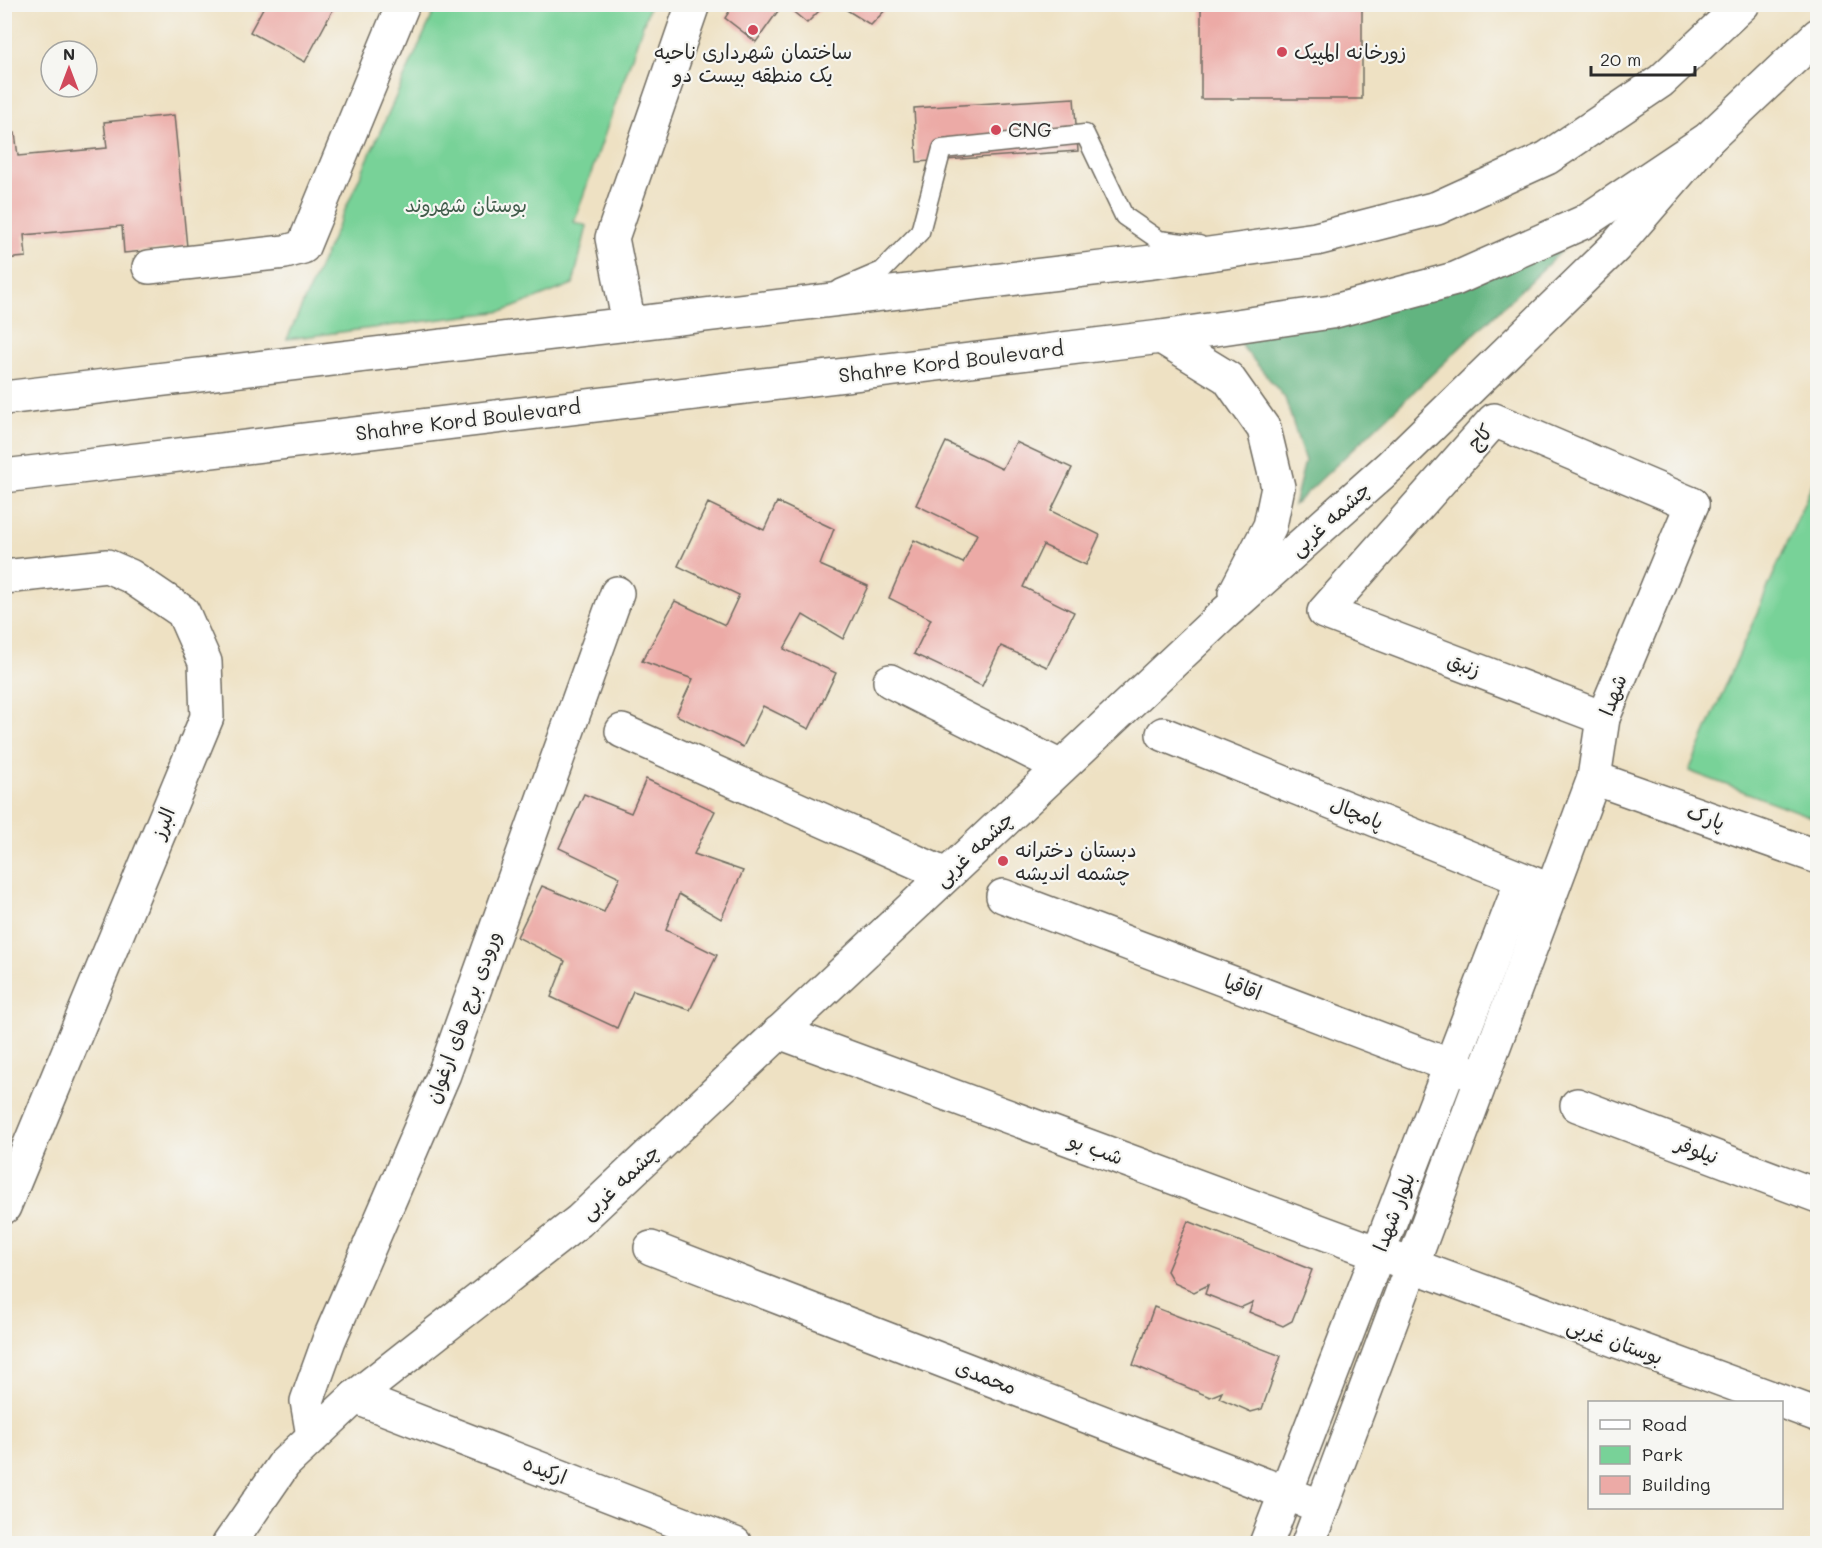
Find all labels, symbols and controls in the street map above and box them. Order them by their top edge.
marker: ساختمان شهرداری ناحیه یک منطقه بیست دو [746,23,760,37]
place label: ساختمان شهرداری ناحیه یک منطقه بیست دو [654,38,852,87]
place label: زورخانه المپیک [1294,38,1406,65]
north arrow [39,39,99,99]
scale bar [1591,39,1694,77]
text: N [63,43,75,64]
marker: زورخانه المپیک [1275,45,1289,59]
text: 20 m [1600,47,1641,71]
place label: CNG [1008,116,1052,142]
marker: CNG [989,123,1003,137]
park label: بوستان شهروند [405,191,527,217]
street label: Shahre Kord Boulevard [837,334,1065,388]
street label: Shahre Kord Boulevard [354,392,582,446]
street label: کاج [1461,418,1499,456]
street label: چشمه غربی [1284,475,1376,562]
street label: زنبق [1444,646,1485,682]
street label: شهدا [1592,670,1632,719]
street label: پامچال [1327,790,1388,835]
street label: پارک [1683,797,1729,836]
street label: البرز [143,803,180,844]
street label: چشمه غربی [928,805,1019,892]
place label: دبستان دخترانه چشمه اندیشه [1015,836,1137,886]
marker: دبستان دخترانه چشمه اندیشه [996,854,1010,868]
street label: ورودی برج های ارغوان [419,927,507,1107]
street label: اقاقیا [1221,967,1266,1005]
street label: شب بو [1064,1126,1127,1170]
street label: نیلوفر [1670,1128,1722,1171]
street label: چشمه غربی [574,1138,665,1225]
street label: بلوار شهدا [1366,1169,1420,1255]
street label: بوستان غربی [1563,1311,1667,1370]
street label: محمدی [952,1353,1021,1400]
legend [1588,1401,1783,1509]
text: Road [1642,1412,1687,1436]
text: Park [1642,1442,1683,1466]
street label: ارکیده [520,1449,571,1489]
text: Building [1642,1472,1710,1496]

